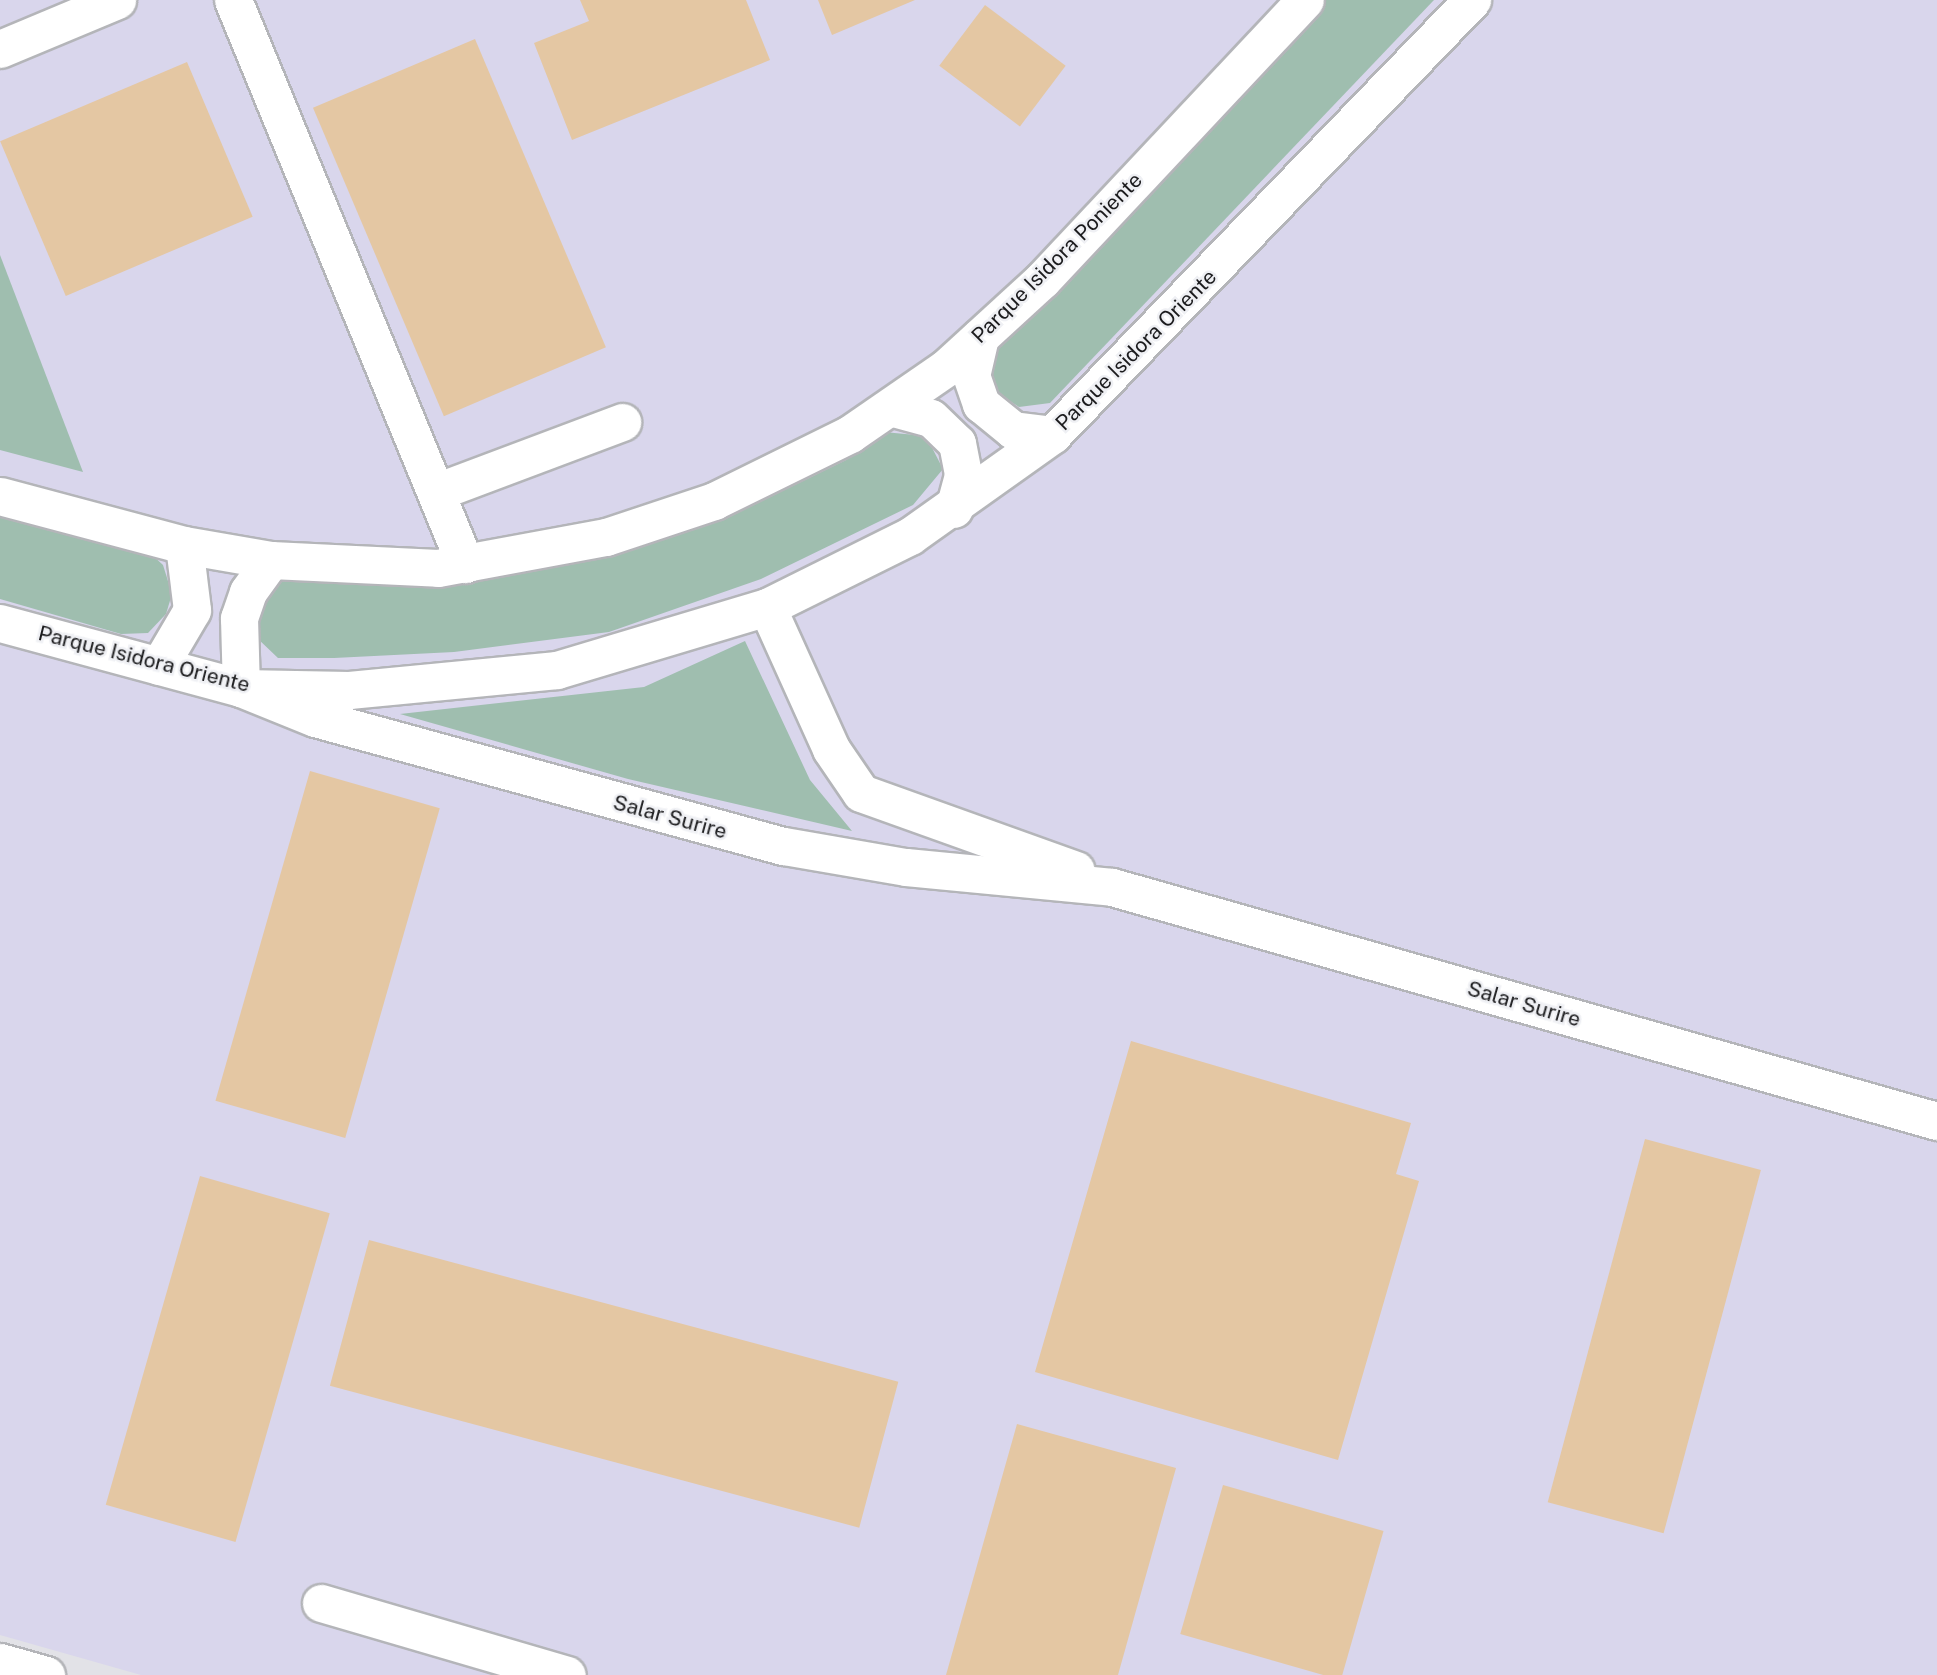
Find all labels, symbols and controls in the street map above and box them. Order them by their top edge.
street label: Parque Isidora Poniente [966,167,1148,349]
street label: Parque Isidora Oriente [1050,264,1222,436]
street label: Parque Isidora Oriente [36,620,252,698]
street label: Salar Surire [610,790,730,844]
street label: Salar Surire [1464,976,1584,1032]

